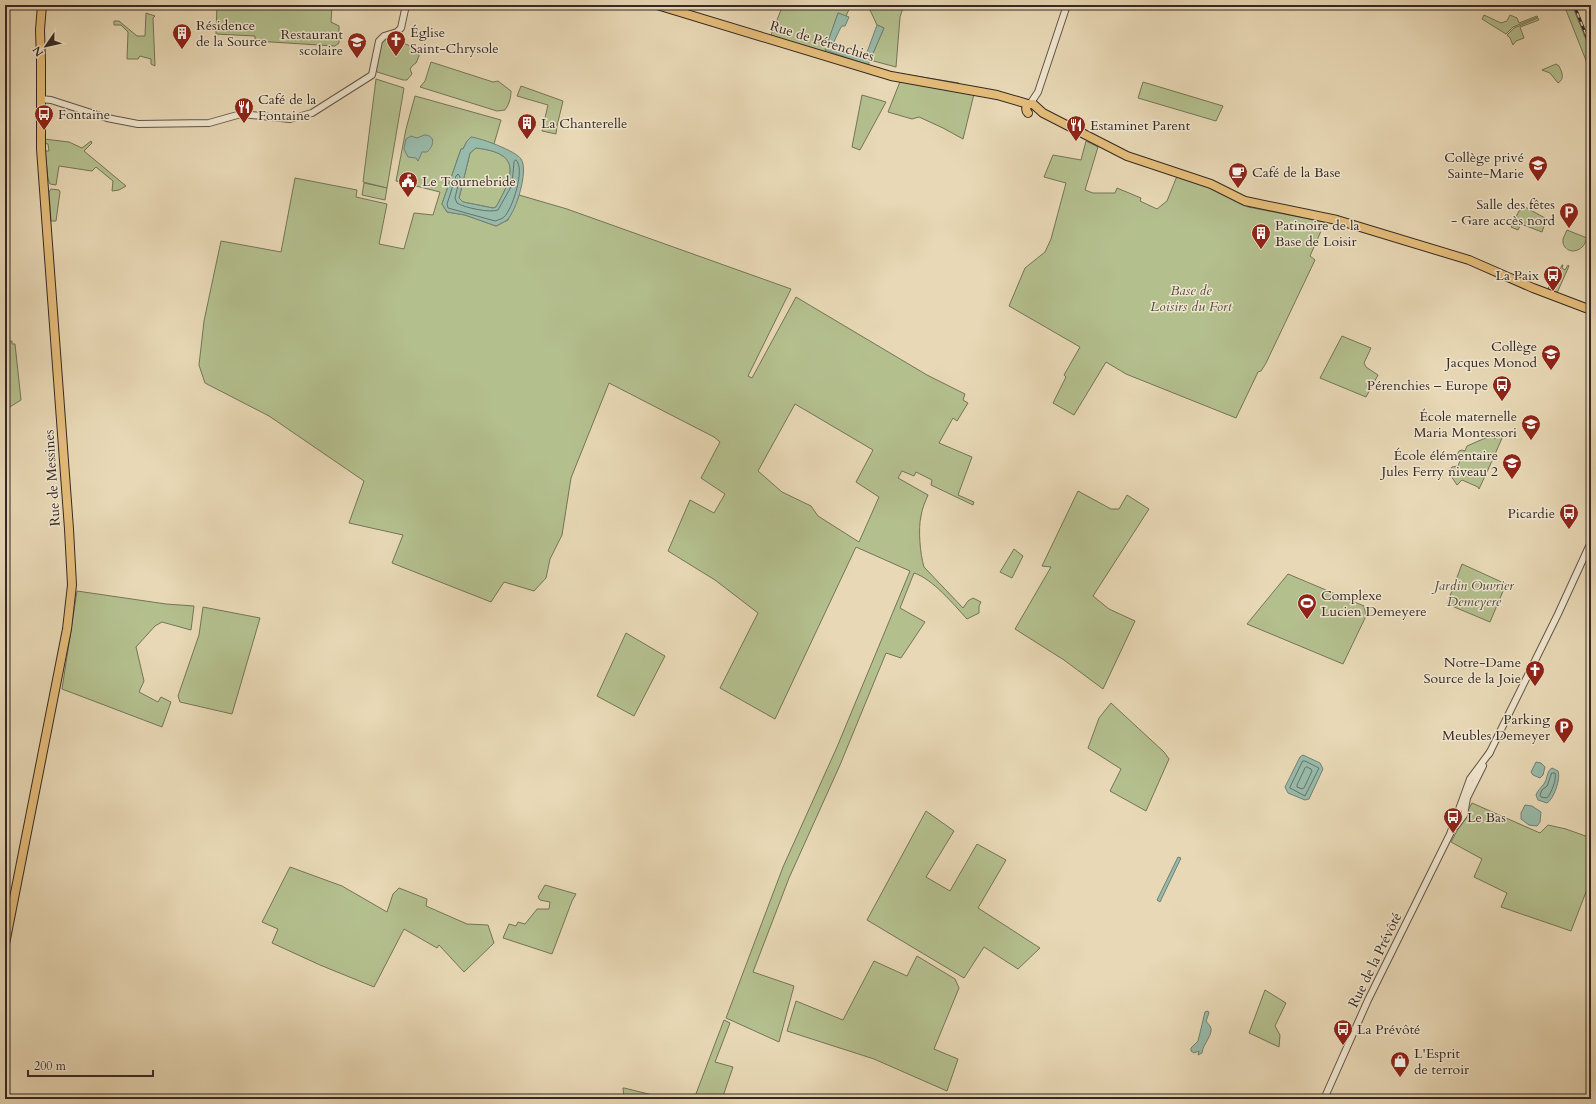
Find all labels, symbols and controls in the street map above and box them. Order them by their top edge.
place label: Résidence de la Source [196,16,267,51]
street label: Rue de Pérenchies [767,16,877,66]
building icon: Résidence de la Source [171,22,193,50]
place label: Église Saint-Chrysole [410,23,499,58]
place label: Restaurant scolaire [281,25,344,60]
north arrow [26,26,66,66]
church icon: Église Saint-Chrysole [385,29,407,57]
school or university icon: Restaurant scolaire [346,31,368,59]
text: N [29,43,47,59]
place label: Café de la Fontaine [258,90,316,125]
restaurant icon: Café de la Fontaine [233,96,255,124]
bus stop icon: Fontaine [33,103,55,131]
place label: Fontaine [58,105,110,124]
building icon: La Chanterelle [516,112,538,140]
place label: La Chanterelle [541,114,627,133]
restaurant icon: Estaminet Parent [1065,114,1087,142]
place label: Estaminet Parent [1090,116,1191,135]
place label: Collège privé Sainte-Marie [1444,148,1524,183]
school or university icon: Collège privé Sainte-Marie [1527,154,1549,182]
cafe icon: Café de la Base [1227,161,1249,189]
place label: Café de la Base [1252,163,1341,182]
public building icon: Le Tournebride [397,170,419,198]
place label: Le Tournebride [422,172,516,191]
place label: Salle des fêtes - Gare accès nord [1451,195,1556,230]
parking icon: Salle des fêtes - Gare accès nord [1558,201,1580,229]
place label: Patinoire de la Base de Loisir [1275,216,1360,251]
building icon: Patinoire de la Base de Loisir [1250,222,1272,250]
bus stop icon: La Paix [1542,264,1564,292]
place label: La Paix [1496,266,1539,285]
park label: Base de Loisirs du Fort [1150,281,1233,316]
place label: Collège Jacques Monod [1444,337,1538,372]
school or university icon: Collège Jacques Monod [1540,343,1562,371]
bus stop icon: Pérenchies – Europe [1491,374,1513,402]
place label: Pérenchies – Europe [1367,376,1488,395]
place label: École maternelle Maria Montessori [1413,407,1517,442]
school or university icon: École maternelle Maria Montessori [1520,413,1542,441]
street label: Rue de Messines [39,429,65,527]
place label: École élémentaire Jules Ferry niveau 2 [1380,446,1498,481]
school or university icon: École élémentaire Jules Ferry niveau 2 [1501,452,1523,480]
bus stop icon: Picardie [1558,502,1580,530]
place label: Picardie [1507,504,1555,523]
park label: Jardin Ouvrier Demeyere [1431,576,1514,611]
place label: Complexe Lucien Demeyere [1321,586,1427,621]
sports icon: Complexe Lucien Demeyere [1296,592,1318,620]
place label: Notre-Dame Source de la Joie [1424,653,1521,688]
church icon: Notre-Dame Source de la Joie [1524,659,1546,687]
place label: Parking Meubles Demeyer [1442,710,1551,745]
parking icon: Parking Meubles Demeyer [1553,716,1575,744]
bus stop icon: Le Bas [1442,806,1464,834]
place label: Le Bas [1467,808,1506,827]
street label: Rue de la Prévôté [1344,909,1406,1011]
bus stop icon: La Prévôté [1332,1018,1354,1046]
place label: La Prévôté [1357,1020,1420,1039]
place label: L'Esprit de terroir [1414,1044,1470,1079]
shop icon: L'Esprit de terroir [1389,1050,1411,1078]
scale bar [28,1052,153,1078]
text: 200 m [34,1058,67,1074]

